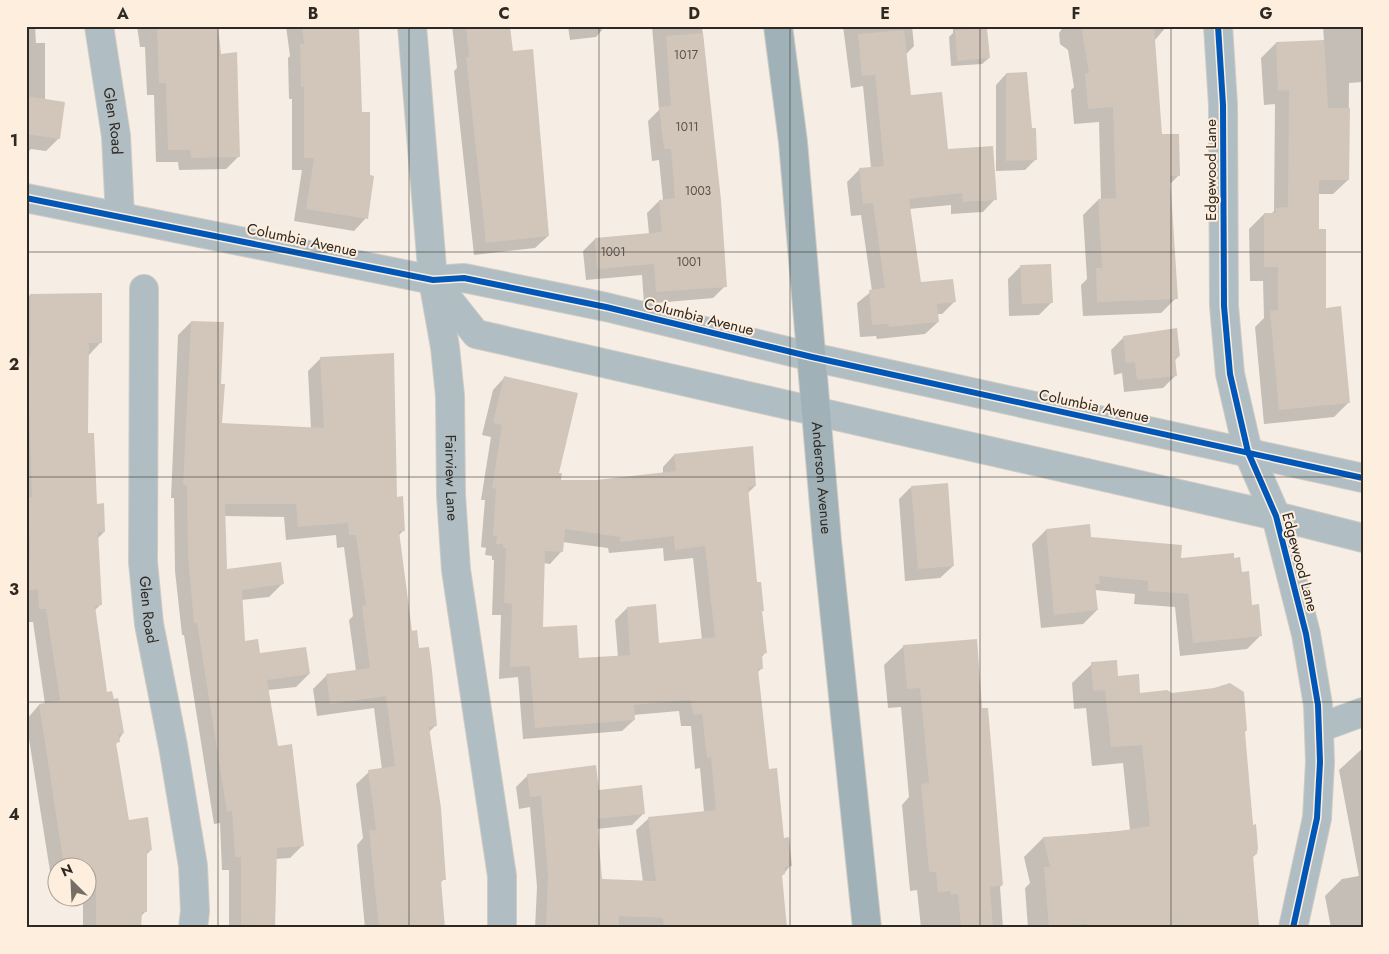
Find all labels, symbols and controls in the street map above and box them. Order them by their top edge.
text: A [116,2,129,25]
text: B [308,2,318,25]
text: C [498,2,510,25]
text: D [688,2,700,25]
text: E [880,2,890,25]
text: F [1072,2,1080,25]
text: G [1259,2,1273,25]
house number: 1017 [674,46,699,64]
street label: Glen Road [98,86,128,155]
house number: 1011 [675,118,699,136]
street label: Edgewood Lane [1200,119,1222,221]
text: 1 [10,129,18,152]
house number: 1003 [685,182,712,200]
street label: Columbia Avenue [245,218,360,262]
house number: 1001 [600,243,626,261]
house number: 1001 [676,253,702,271]
street label: Columbia Avenue [642,293,756,341]
text: 2 [9,353,19,376]
street label: Columbia Avenue [1037,384,1152,428]
street label: Anderson Avenue [806,421,837,535]
street label: Fairview Lane [439,435,464,522]
street label: Edgewood Lane [1276,510,1324,614]
street label: Glen Road [133,575,164,645]
text: 3 [9,578,19,601]
text: 4 [8,803,20,826]
north arrow [48,856,98,906]
text: N [58,859,76,882]

